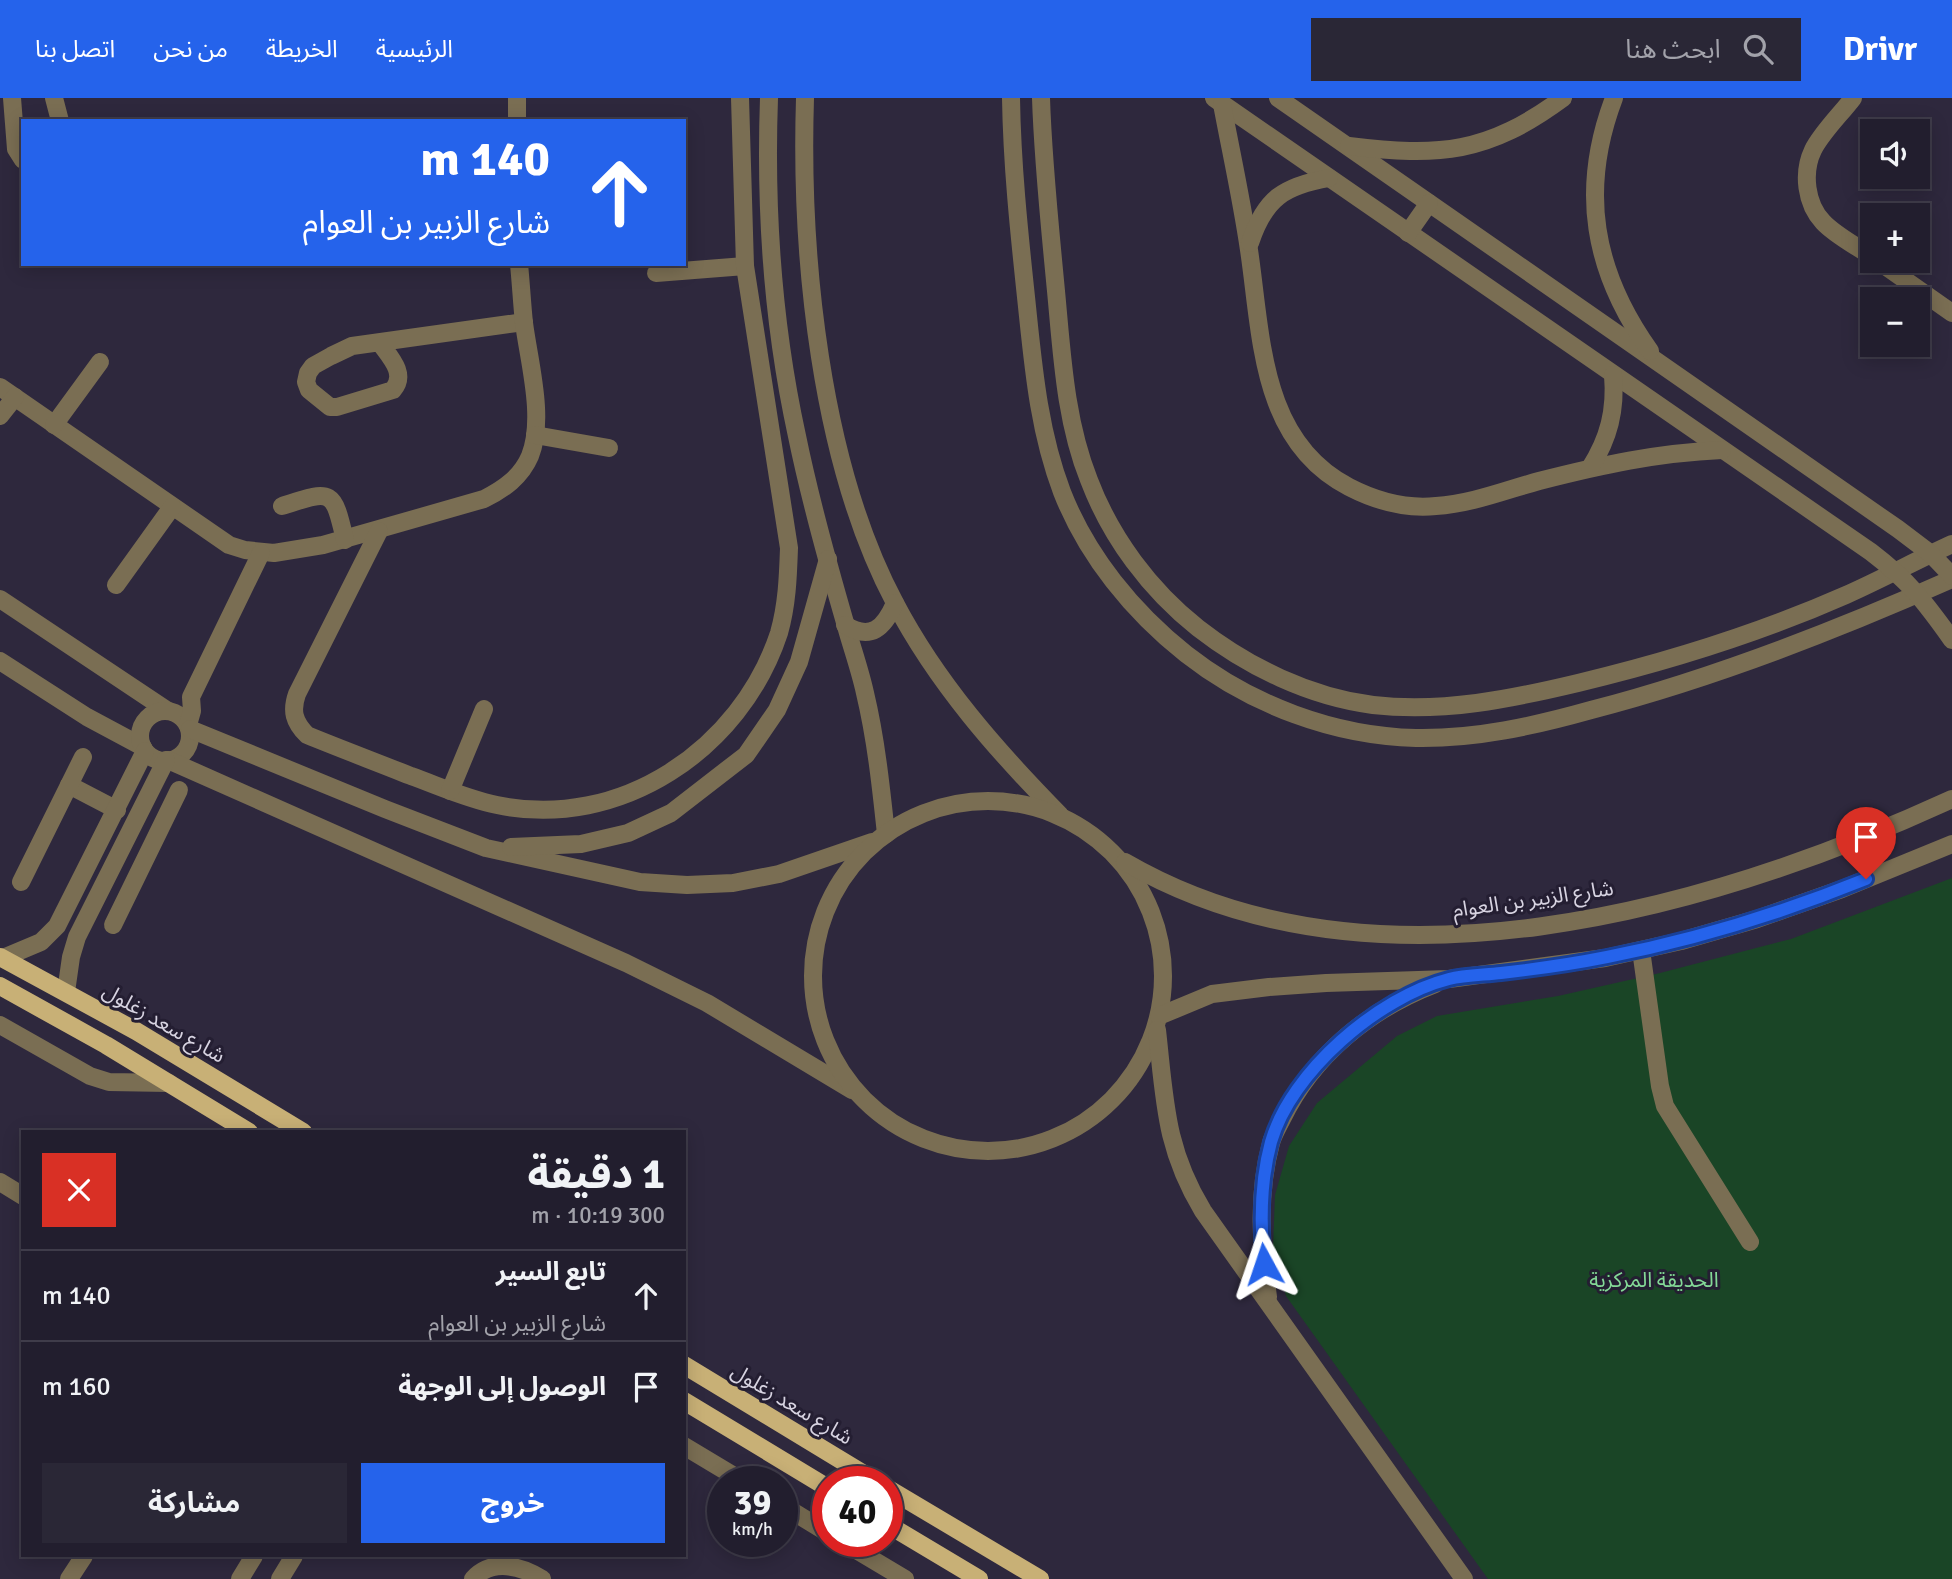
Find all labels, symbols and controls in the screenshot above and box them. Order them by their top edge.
search box [1311,18,1801,81]
text: Drivr [1843,29,1917,70]
icon: search [1739,30,1777,68]
text: اتصل بنا [35,34,115,64]
text: من نحن [153,34,228,64]
text: الخريطة [266,34,338,64]
text: الرئيسية [376,34,453,64]
text: ابحث هنا [1625,34,1721,66]
map controls [1860,119,1930,357]
button: sound [1860,119,1930,189]
text: 140 m [420,129,550,189]
icon: ahead [574,147,665,238]
text: شارع الزبير بن العوام [303,203,550,242]
button: + [1860,203,1930,273]
button: − [1860,287,1930,357]
pin [1836,807,1896,879]
icon: arrive [1847,818,1885,856]
street label: شارع الزبير بن العوام [1451,875,1616,926]
street label: شارع سعد زغلول [97,977,230,1070]
text: 1 دقيقة [527,1149,665,1200]
button: close [42,1153,116,1227]
text: 300 m · 10:19 [531,1201,665,1230]
position arrow [1227,1227,1301,1301]
text: تابع السير [496,1256,606,1288]
park label: الحديقة المركزية [1589,1267,1719,1293]
icon: ahead [627,1277,665,1315]
text: 140 m [42,1280,111,1312]
text: شارع الزبير بن العوام [428,1309,606,1338]
street label: شارع سعد زغلول [725,1357,858,1452]
icon: arrive [627,1368,665,1406]
text: 160 m [42,1371,111,1403]
text: الوصول إلى الوجهة [398,1371,606,1403]
button: مشاركة [42,1463,347,1543]
button: خروج [361,1463,665,1543]
speed limit sign: 40 [812,1466,903,1557]
text: 39 [734,1481,771,1524]
text: km/h [732,1518,773,1540]

